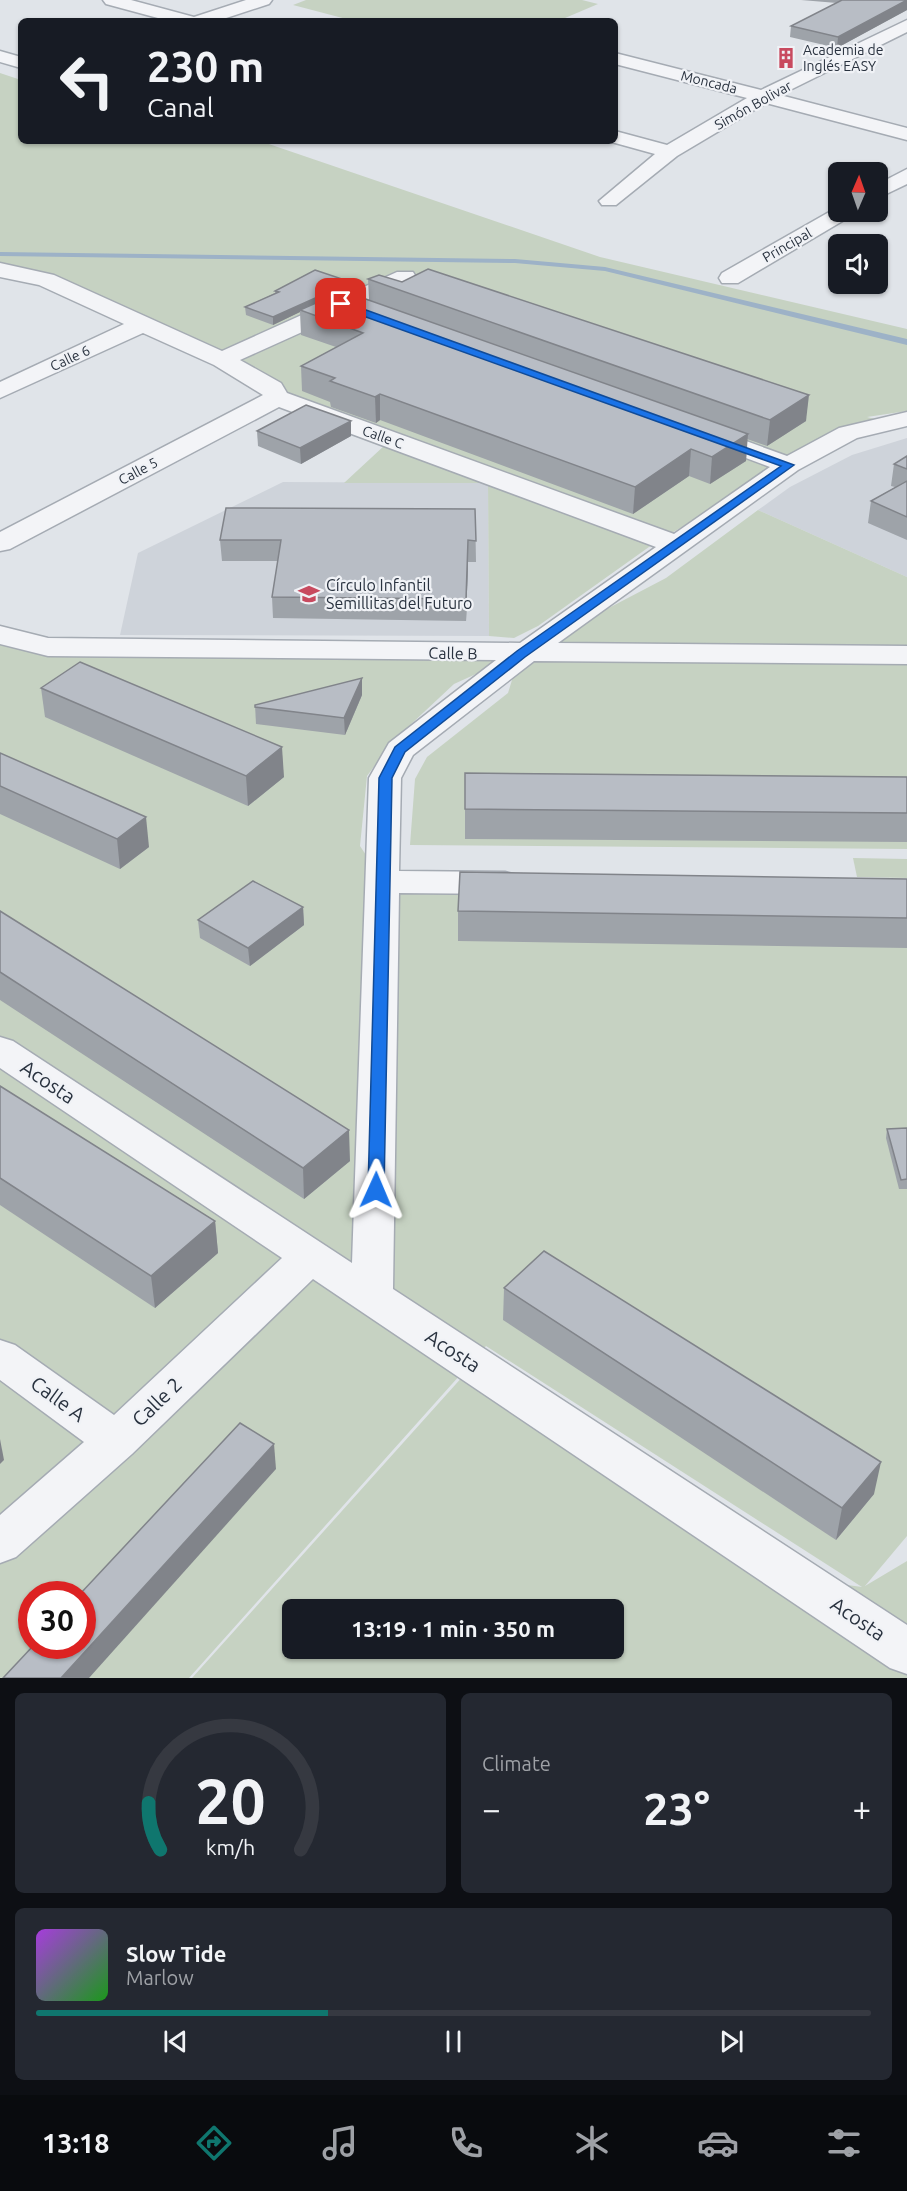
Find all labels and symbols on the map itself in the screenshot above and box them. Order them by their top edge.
place label: Academia de Inglés EASY [803,42,883,74]
building icon: Academia de Inglés EASY [774,46,798,70]
street label: Moncada [679,67,739,97]
street label: Simón Bolivar [712,77,795,133]
north arrow [828,162,888,222]
street label: Principal [760,224,815,265]
pin [315,278,366,329]
street label: Calle 6 [48,342,92,374]
street label: Calle C [360,422,406,452]
street label: Calle 5 [116,454,160,488]
place label: Círculo Infantil Semillitas del Futuro [326,576,472,612]
school or university icon: Círculo Infantil Semillitas del Futuro [297,582,321,606]
street label: Calle B [428,644,478,662]
street label: Acosta [17,1055,80,1108]
position arrow [344,1158,408,1222]
street label: Acosta [422,1324,485,1377]
street label: Calle A [27,1371,90,1426]
street label: Calle 2 [127,1373,186,1431]
speed limit sign: 30 [18,1581,96,1659]
street label: Acosta [827,1592,890,1645]

